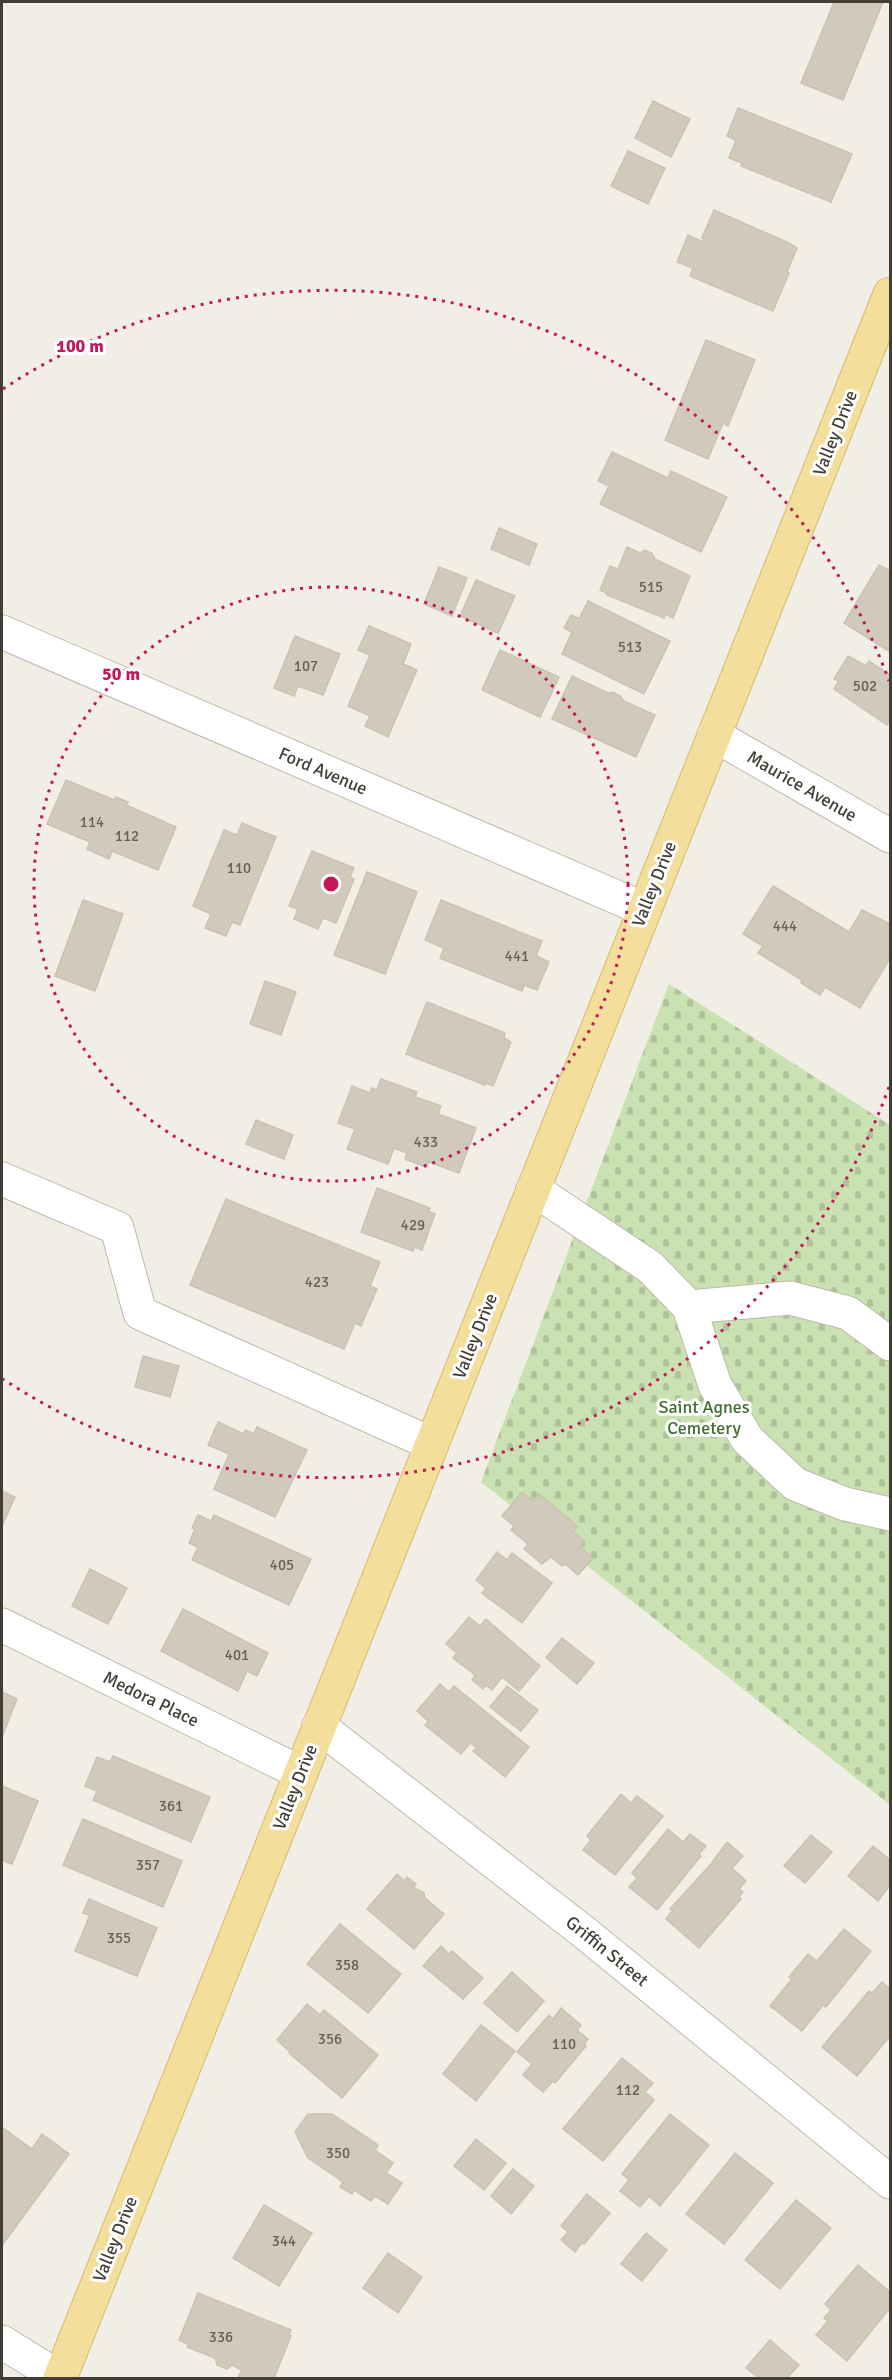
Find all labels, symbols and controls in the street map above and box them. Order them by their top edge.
text: 100 m [56,335,104,357]
street label: Valley Drive [808,387,862,479]
house number: 515 [639,578,663,596]
house number: 513 [618,638,642,656]
house number: 107 [294,657,318,675]
text: 50 m [102,663,140,685]
house number: 502 [853,677,877,695]
street label: Ford Avenue [275,742,371,800]
street label: Maurice Avenue [743,746,861,826]
house number: 114 [80,813,104,831]
house number: 112 [115,827,139,845]
street label: Valley Drive [627,838,681,930]
house number: 110 [227,859,251,877]
centre of rings [321,874,341,894]
house number: 444 [773,917,797,935]
house number: 441 [505,947,529,965]
house number: 433 [414,1133,438,1151]
house number: 429 [401,1216,425,1234]
house number: 423 [305,1273,329,1291]
street label: Valley Drive [448,1290,502,1382]
park label: Saint Agnes Cemetery [658,1396,750,1439]
house number: 405 [270,1556,294,1574]
house number: 401 [225,1646,249,1664]
street label: Medora Place [99,1666,203,1732]
street label: Valley Drive [268,1741,322,1833]
house number: 361 [159,1797,183,1815]
house number: 357 [136,1856,160,1874]
street label: Griffin Street [561,1911,653,1991]
house number: 355 [107,1929,131,1947]
house number: 358 [335,1956,359,1974]
house number: 356 [318,2030,342,2048]
house number: 110 [552,2035,576,2053]
house number: 112 [616,2081,640,2099]
house number: 350 [326,2144,350,2162]
street label: Valley Drive [88,2193,142,2285]
house number: 344 [272,2232,296,2250]
house number: 336 [209,2328,233,2346]

